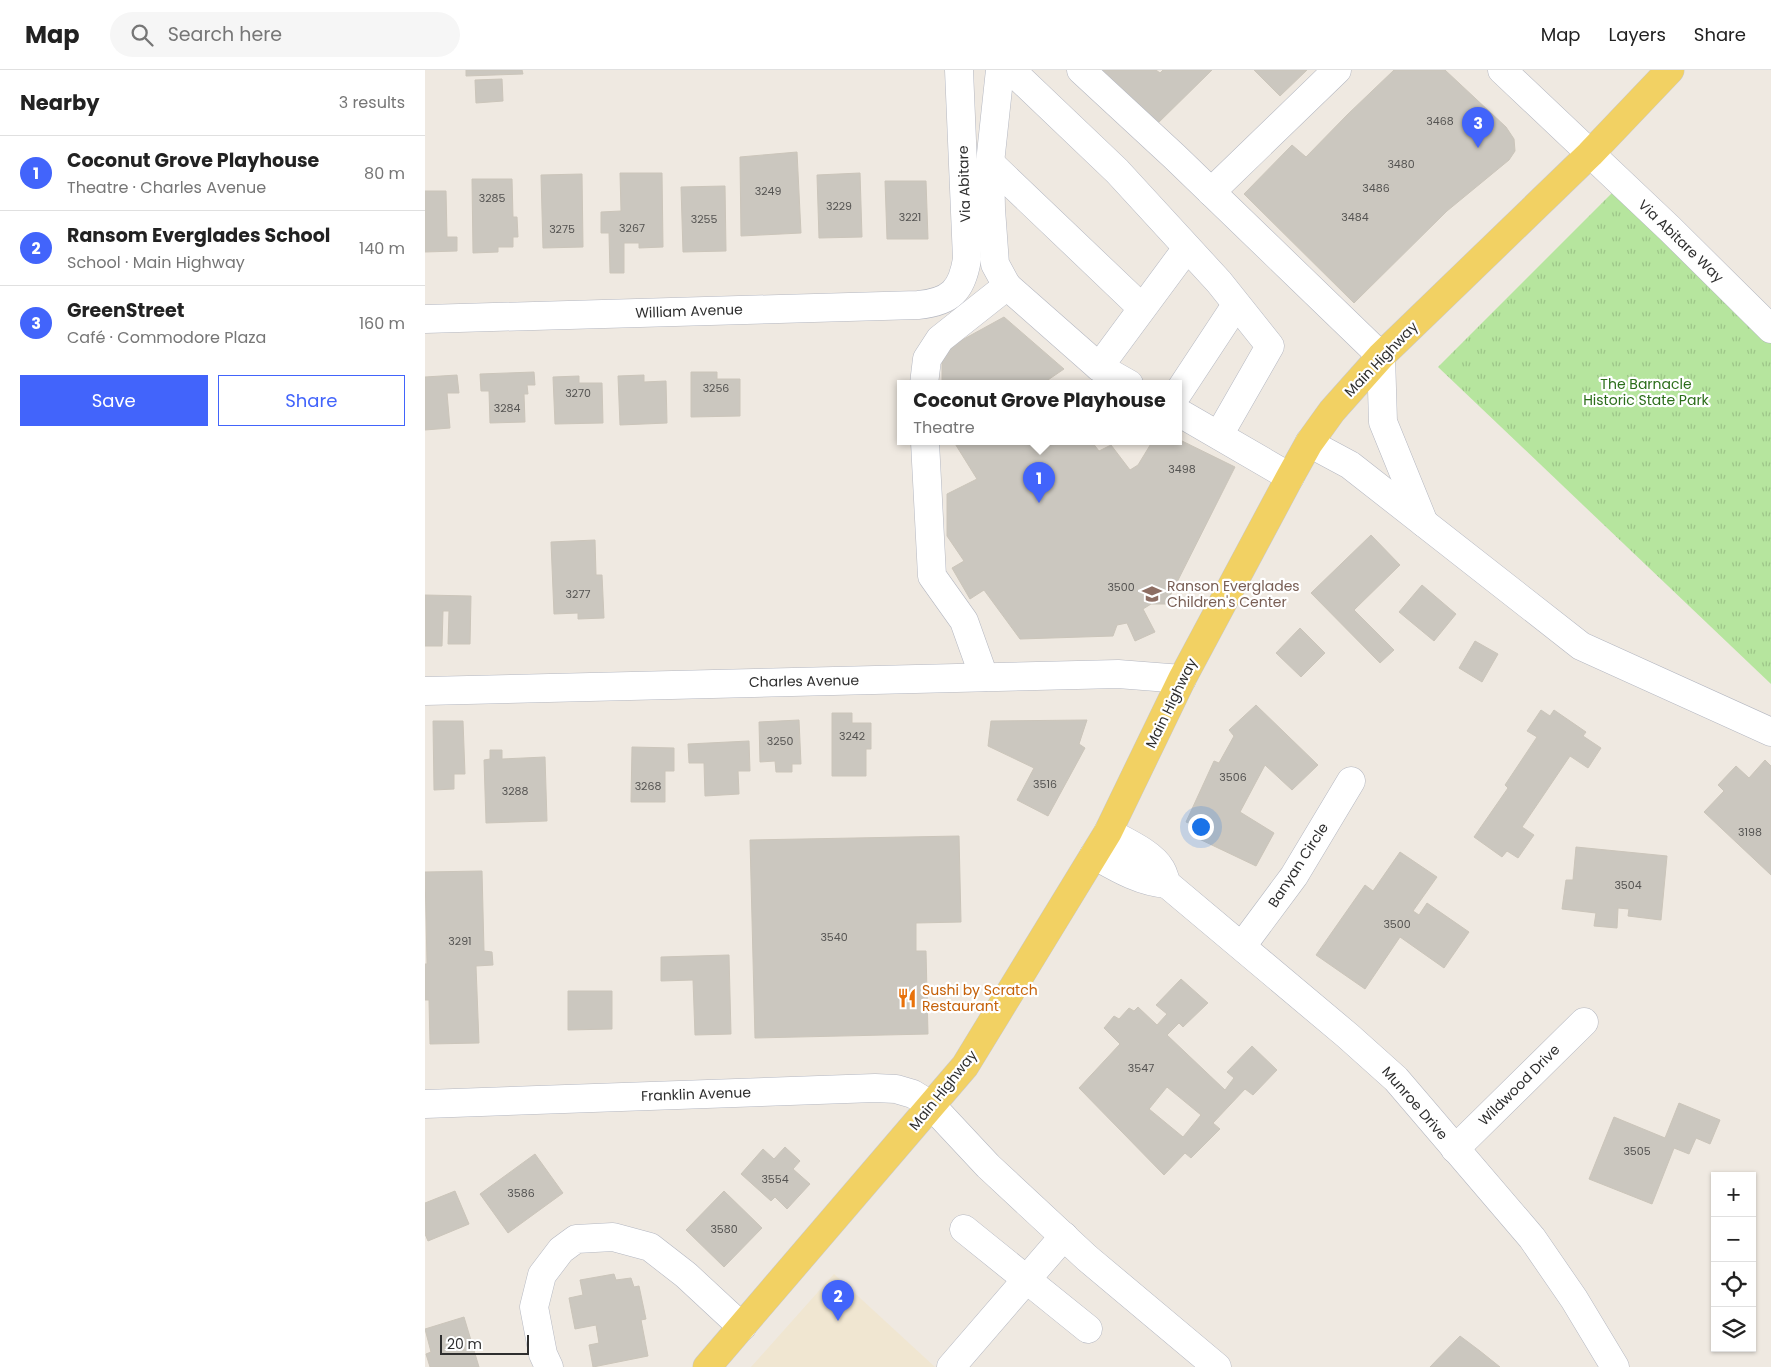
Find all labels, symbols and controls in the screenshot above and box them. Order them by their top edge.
search box [110,12,460,57]
text: Map [25,18,80,51]
icon: search [128,21,156,49]
text: Search here [168,21,282,48]
text: Map [1541,22,1581,47]
text: Layers [1609,22,1666,47]
text: Share [1694,22,1746,47]
text: Nearby [20,88,100,117]
text: 3 results [339,91,405,114]
pin: 3 [1462,107,1494,148]
house number: 3468 [1426,113,1454,129]
street label: Via Abitare [953,145,975,223]
text: Coconut Grove Playhouse [67,147,319,174]
house number: 3480 [1387,156,1415,172]
text: 1 [33,162,39,185]
text: 80 m [364,162,405,185]
text: Theatre · Charles Avenue [67,176,266,199]
house number: 3486 [1362,180,1390,196]
house number: 3249 [755,183,781,199]
house number: 3285 [479,190,505,206]
street label: Via Abitare Way [1634,195,1728,287]
house number: 3229 [826,198,852,214]
house number: 3221 [899,209,921,225]
house number: 3484 [1341,209,1369,225]
house number: 3255 [691,211,717,227]
house number: 3267 [619,220,645,236]
house number: 3275 [549,221,575,237]
text: Ransom Everglades School [67,222,330,249]
text: 2 [31,237,41,260]
text: 140 m [359,237,405,260]
text: School · Main Highway [67,251,245,274]
text: GreenStreet [67,297,184,324]
street label: William Avenue [635,299,743,323]
text: 3 [31,312,41,335]
text: 160 m [359,312,405,335]
street label: Main Highway [1340,317,1422,401]
text: Café · Commodore Plaza [67,326,266,349]
park label: The Barnacle Historic State Park [1583,374,1710,410]
button: Save [20,375,208,426]
button: Share [218,375,405,426]
house number: 3256 [703,380,729,396]
popup [897,380,1182,445]
house number: 3270 [565,385,591,401]
text: Coconut Grove Playhouse [913,387,1166,414]
house number: 3284 [494,400,520,416]
text: Theatre [913,416,975,439]
house number: 3498 [1168,461,1196,477]
pin: 1 [1023,462,1055,503]
place label: Ranson Everglades Children's Center [1167,576,1300,612]
house number: 3500 [1107,579,1135,595]
school or university icon: Ranson Everglades Children's Center [1141,583,1163,605]
house number: 3277 [566,586,590,602]
street label: Main Highway [1141,654,1202,751]
street label: Charles Avenue [749,670,860,692]
house number: 3242 [839,728,865,744]
house number: 3250 [767,733,793,749]
house number: 3506 [1219,769,1247,785]
house number: 3516 [1033,776,1057,792]
house number: 3268 [635,778,661,794]
house number: 3288 [502,783,528,799]
your location [1188,814,1214,840]
street label: Banyan Circle [1263,819,1333,911]
house number: 3198 [1738,824,1762,840]
house number: 3504 [1614,877,1642,893]
house number: 3500 [1383,916,1411,932]
house number: 3540 [820,929,848,945]
house number: 3291 [448,933,472,949]
place label: Sushi by Scratch Restaurant [922,980,1038,1016]
restaurant icon: Sushi by Scratch Restaurant [896,987,918,1009]
street label: Wildwood Drive [1474,1040,1564,1130]
street label: Main Highway [904,1046,982,1134]
house number: 3547 [1128,1060,1154,1076]
street label: Munroe Drive [1377,1062,1453,1144]
street label: Franklin Avenue [641,1082,752,1106]
house number: 3505 [1623,1143,1651,1159]
house number: 3554 [761,1171,789,1187]
map controls [1711,1172,1756,1352]
button: + [1711,1172,1756,1217]
house number: 3586 [507,1185,535,1201]
button: − [1711,1217,1756,1262]
house number: 3580 [710,1221,738,1237]
button: locate [1711,1262,1756,1307]
pin: 2 [822,1280,854,1321]
button: layers [1711,1307,1756,1352]
scale bar [440,1332,529,1355]
text: 20 m [447,1334,482,1354]

